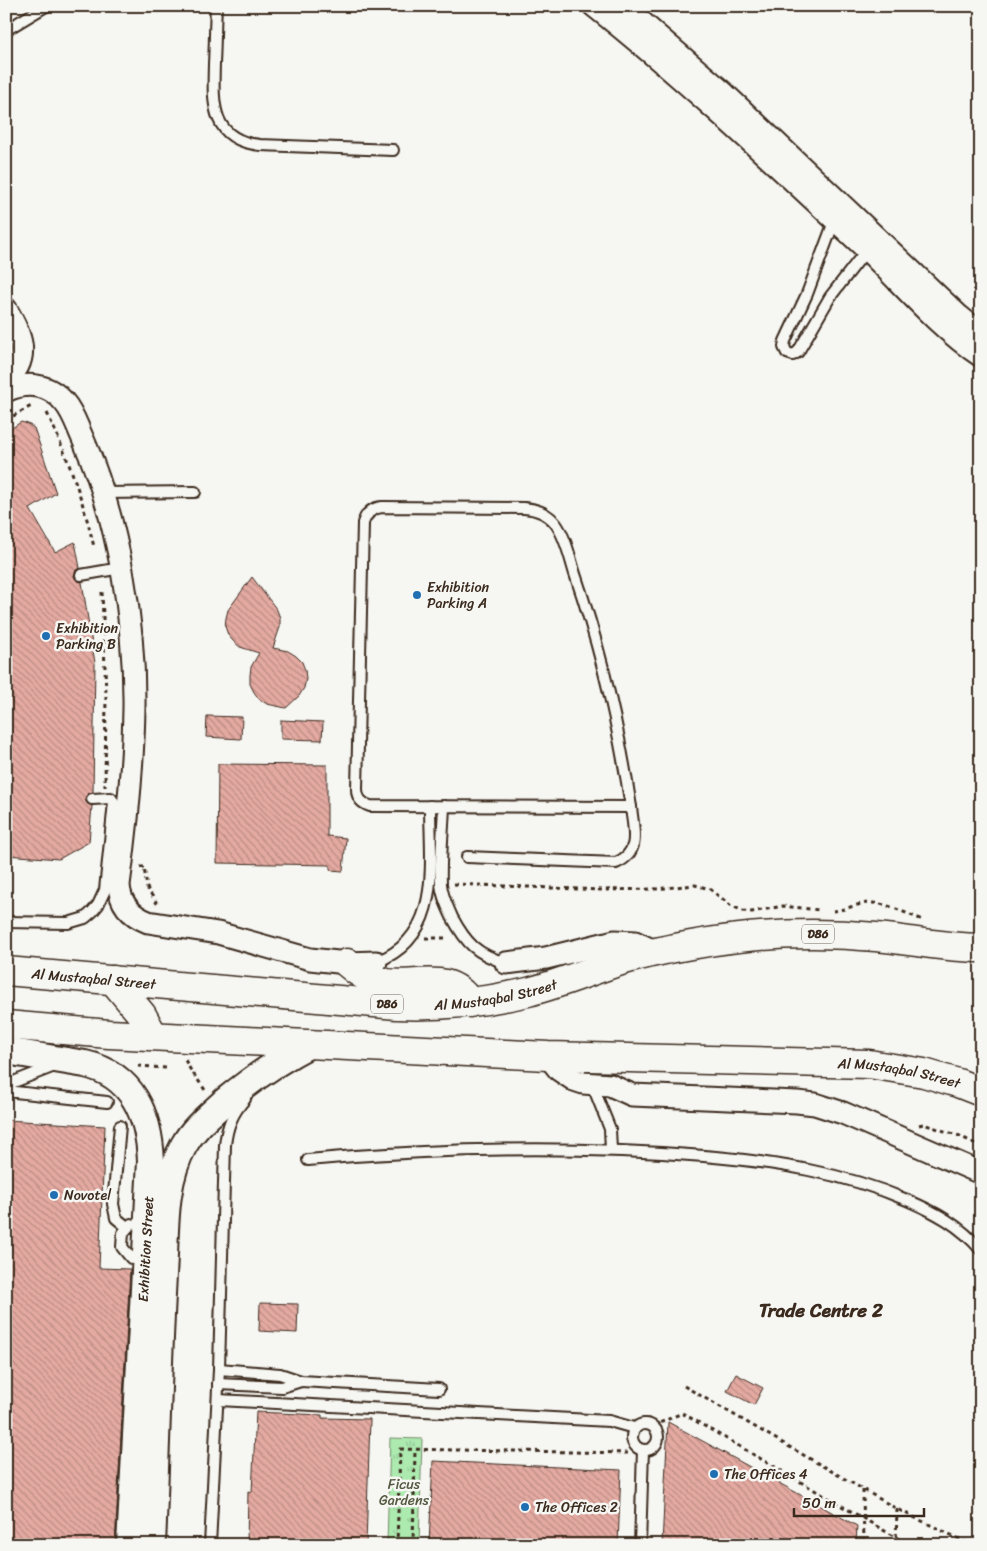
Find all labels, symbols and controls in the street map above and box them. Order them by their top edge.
place label: Exhibition Parking A [427,575,490,616]
marker: Exhibition Parking A [411,589,423,601]
place label: Exhibition Parking B [56,616,119,657]
marker: Exhibition Parking B [40,630,52,642]
road number: D86 [802,924,834,944]
street label: Al Mustaqbal Street [30,961,158,997]
street label: Al Mustaqbal Street [433,971,562,1018]
road number: D86 [371,994,403,1014]
street label: Al Mustaqbal Street [836,1051,965,1096]
place label: Novotel [64,1183,112,1208]
marker: Novotel [48,1189,60,1201]
street label: Exhibition Street [131,1195,161,1303]
district label: Trade Centre 2 [759,1294,883,1327]
place label: The Offices 4 [724,1462,808,1487]
marker: The Offices 4 [708,1468,720,1480]
park label: Ficus Gardens [379,1472,430,1513]
scale bar [794,1486,924,1518]
text: 50 m [802,1490,837,1516]
place label: The Offices 2 [535,1495,618,1520]
marker: The Offices 2 [519,1501,531,1513]

